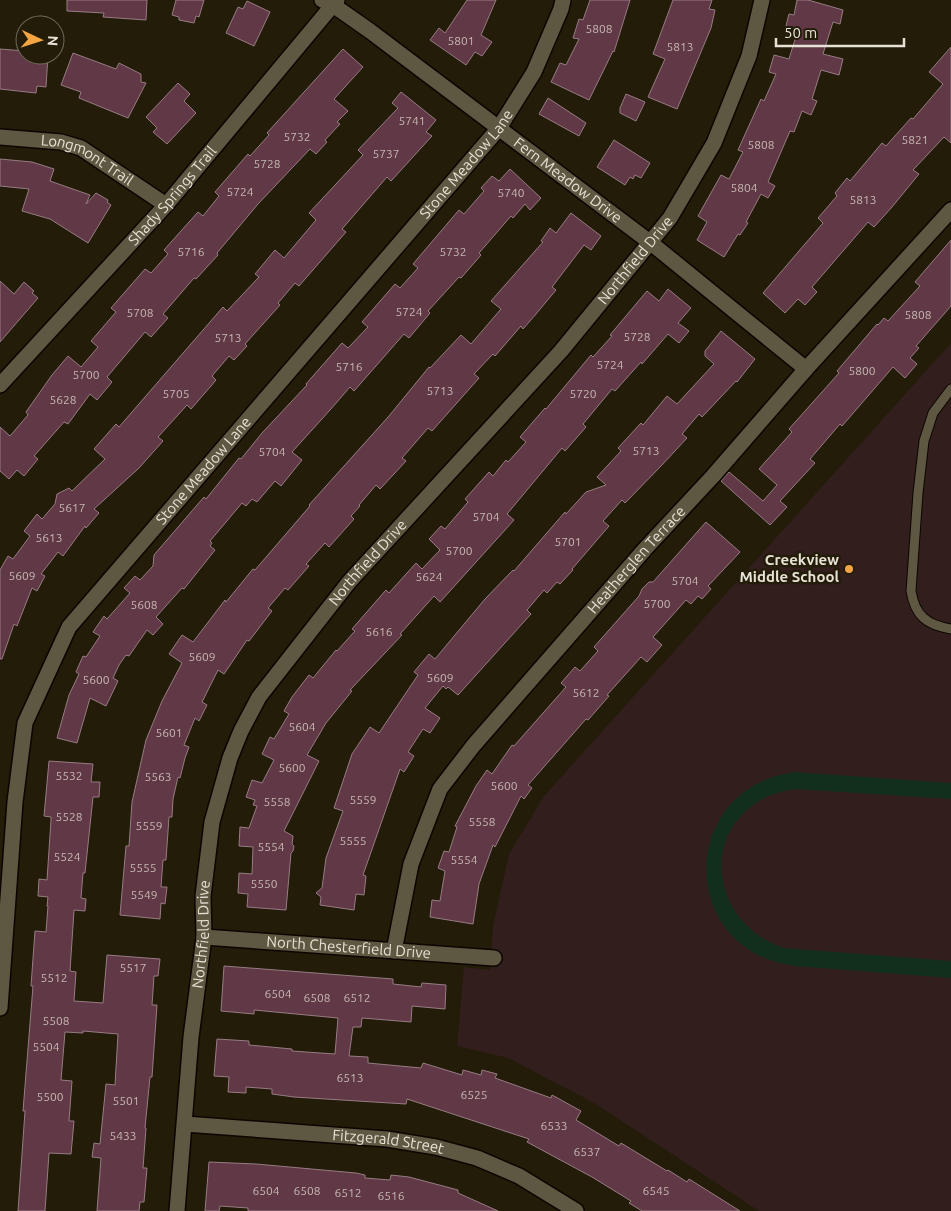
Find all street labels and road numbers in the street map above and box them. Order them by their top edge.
street label: Stone Meadow Lane [416,106,516,222]
street label: Longmont Trail [40,131,137,189]
street label: Fern Meadow Drive [511,134,625,226]
street label: Shady Springs Trail [124,142,220,248]
street label: Northfield Drive [594,212,676,307]
street label: Stone Meadow Lane [152,413,254,528]
street label: Heatherglen Terrace [584,502,688,617]
street label: Northfield Drive [325,516,410,609]
street label: Northfield Drive [188,879,213,989]
street label: North Chesterfield Drive [266,933,431,961]
street label: Fitzgerald Street [332,1126,446,1157]

